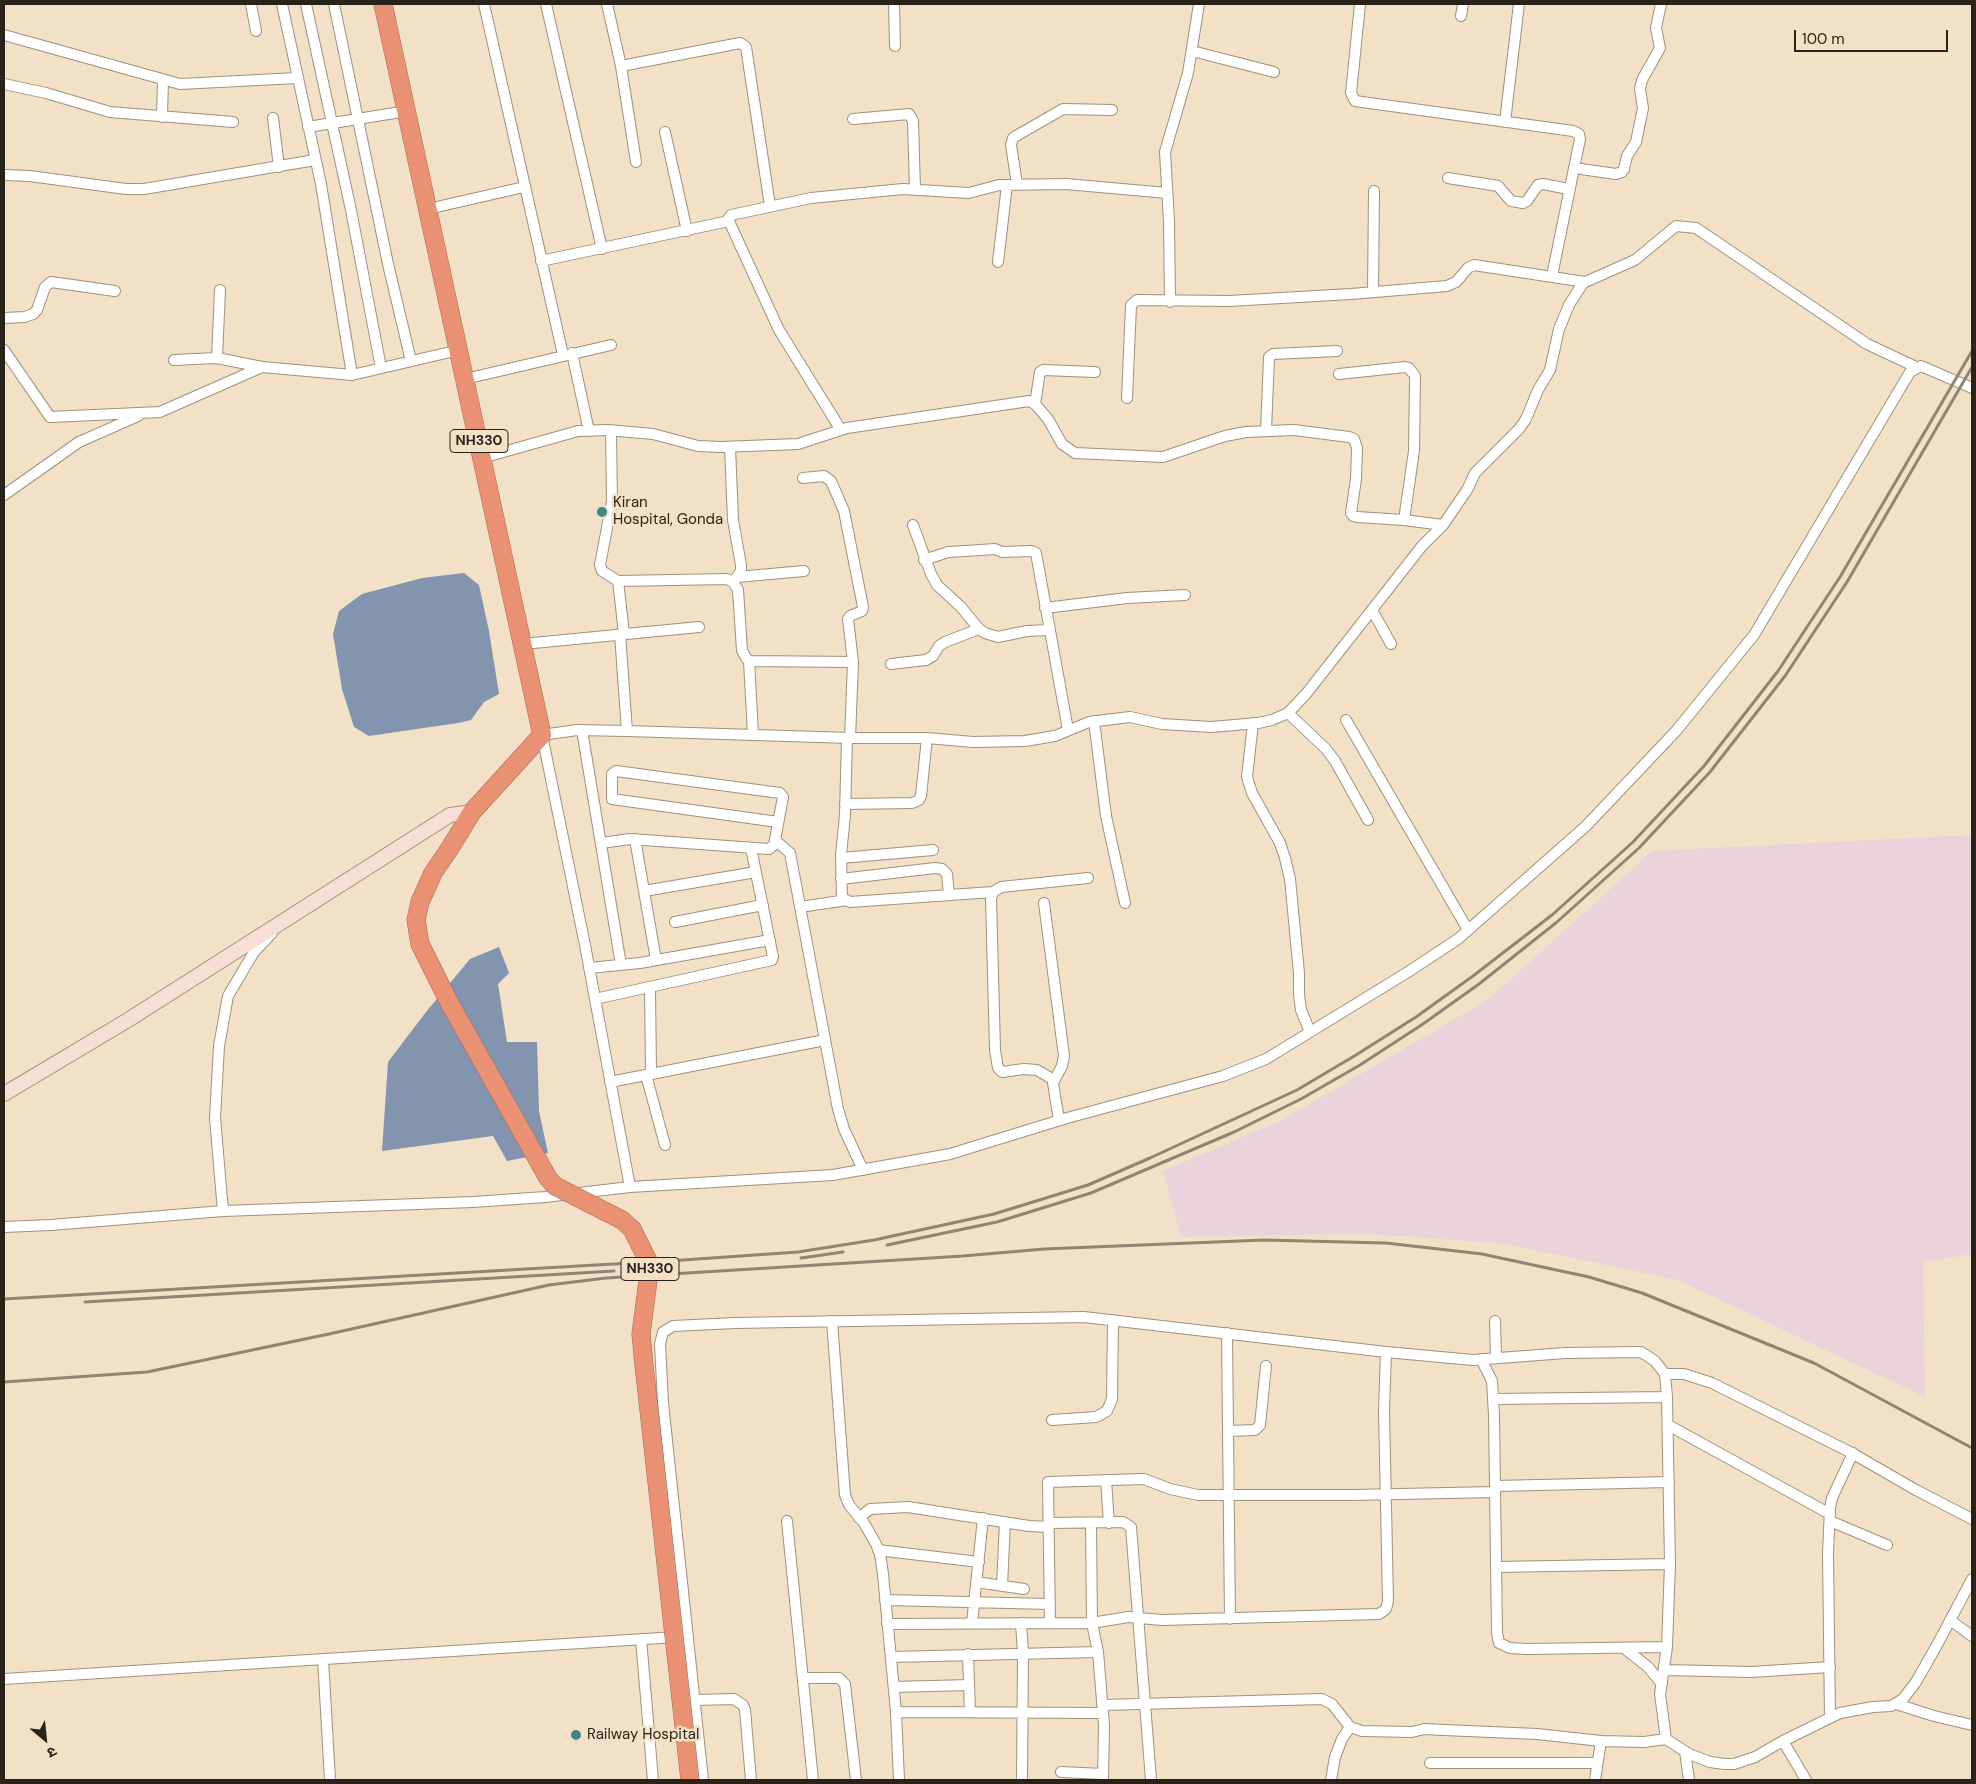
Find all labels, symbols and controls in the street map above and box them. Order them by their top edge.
scale bar [1796,20,1950,52]
text: 100 m [1802,29,1845,49]
road number: NH330 [450,430,508,452]
place label: Kiran Hospital, Gonda [613,494,723,529]
marker: Kiran Hospital, Gonda [595,505,609,519]
road number: NH330 [621,1258,679,1280]
north arrow [20,1714,70,1764]
place label: Railway Hospital [587,1726,699,1744]
marker: Railway Hospital [569,1728,583,1742]
text: उ [44,1742,60,1762]

